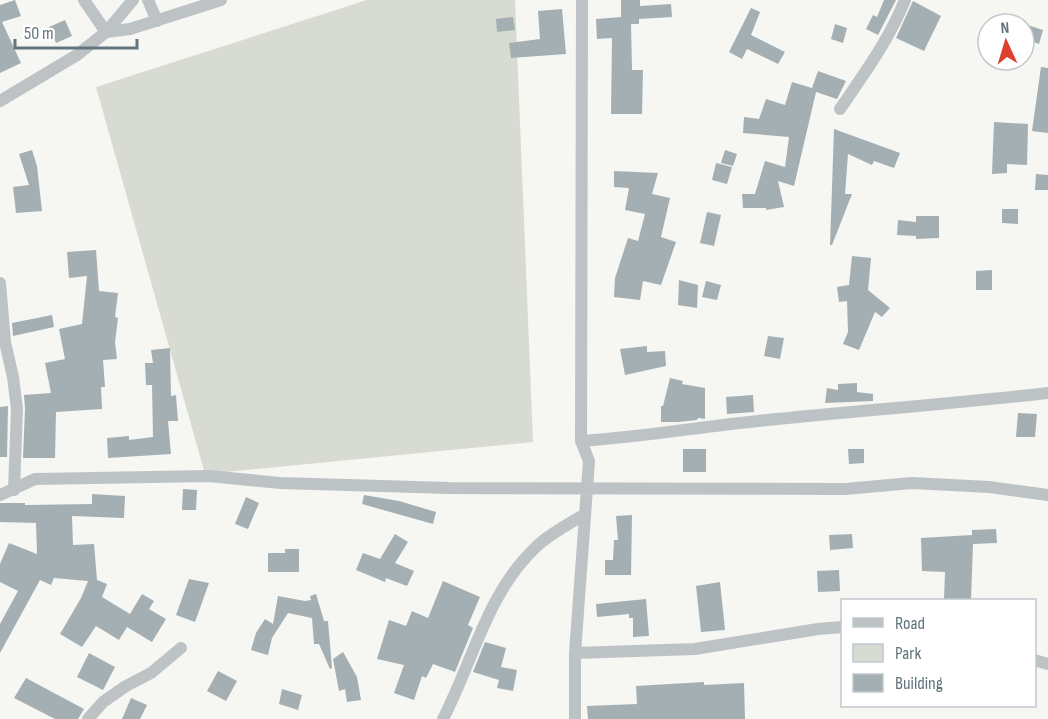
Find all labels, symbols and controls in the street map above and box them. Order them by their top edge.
scale bar [15,12,136,50]
north arrow [976,12,1036,72]
text: N [1000,19,1010,38]
text: 50 m [24,23,54,44]
legend [841,599,1036,707]
text: Road [895,613,925,634]
text: Park [895,643,921,664]
text: Building [895,673,943,694]

